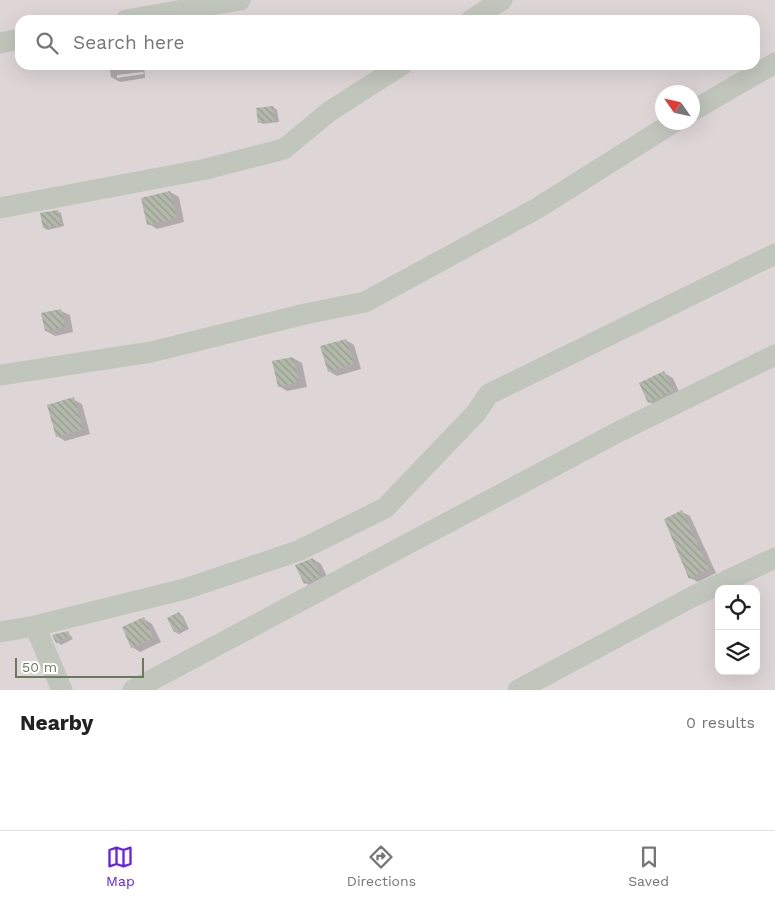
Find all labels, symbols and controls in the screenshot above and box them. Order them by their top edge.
search box [15,15,760,70]
icon: search [33,29,61,57]
text: Search here [73,31,184,54]
north arrow [655,85,700,130]
map controls [715,585,760,675]
button: locate [715,585,760,630]
button: layers [715,630,760,675]
scale bar [15,655,144,678]
text: 50 m [22,659,57,675]
text: Nearby [20,710,93,735]
text: 0 results [686,713,755,732]
tab: Map [106,843,135,889]
tab: Directions [347,843,416,889]
tab: Saved [628,843,669,889]

